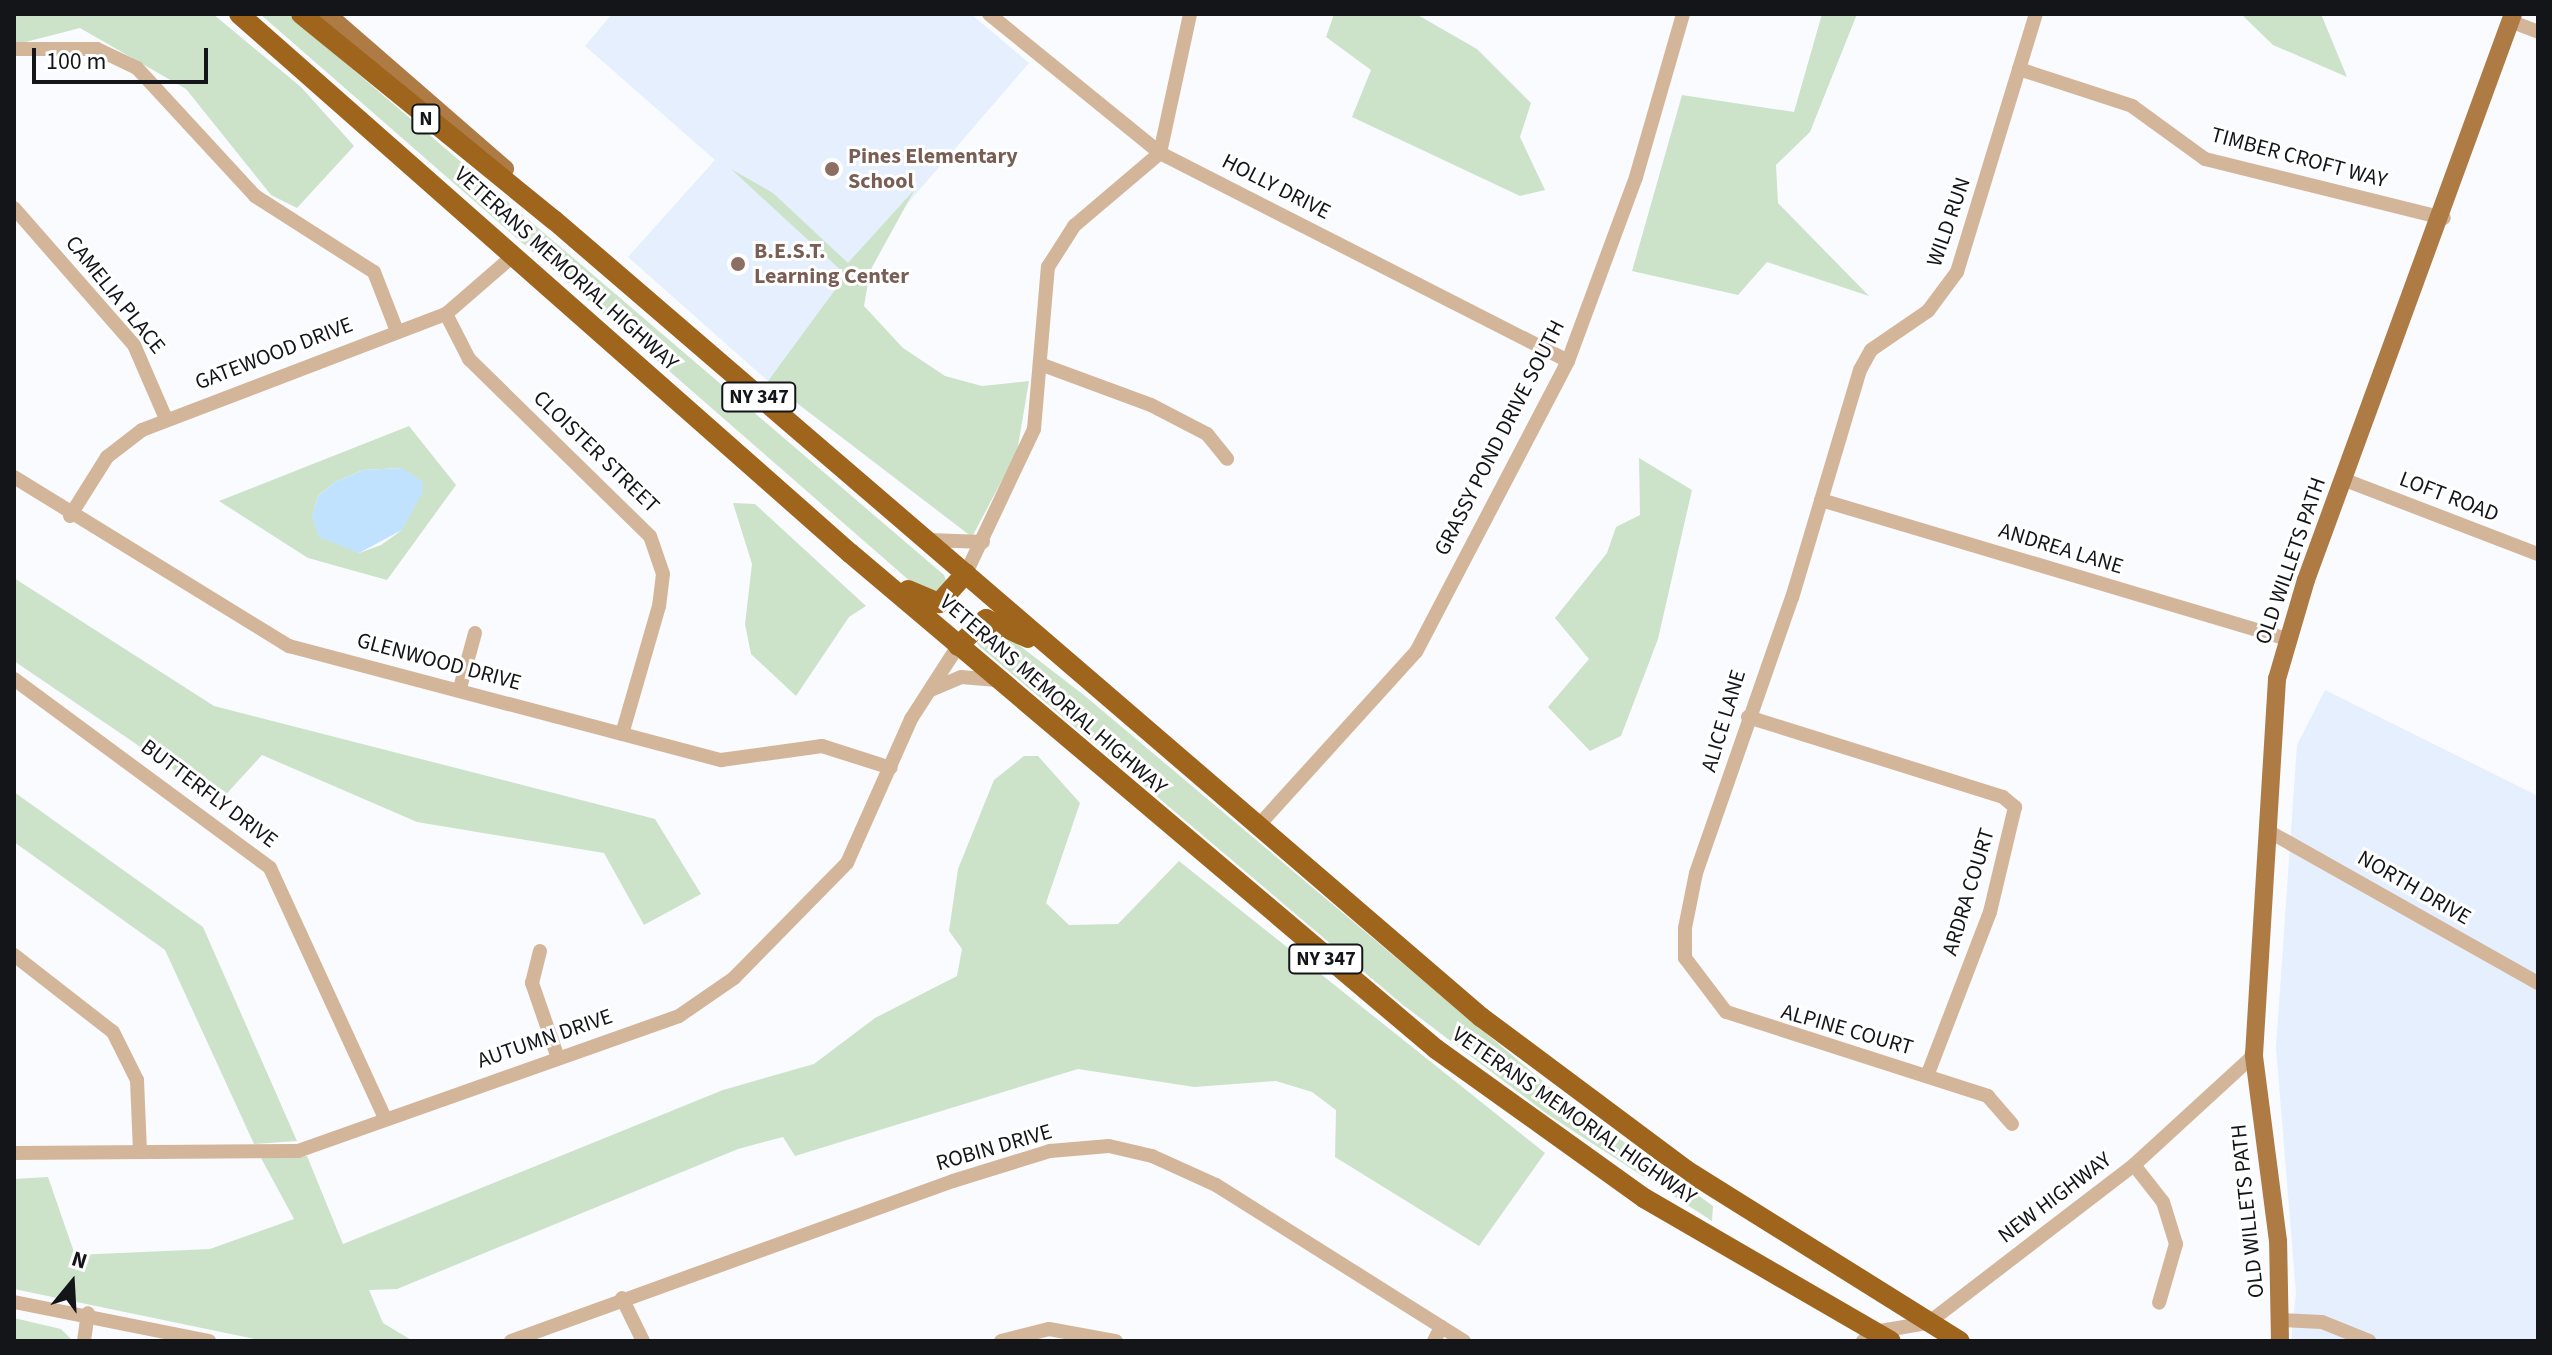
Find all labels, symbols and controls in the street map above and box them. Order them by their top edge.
scale bar [36,32,212,82]
text: 100 m [46,44,106,79]
road number: N [410,103,442,135]
street label: TIMBER CROFT WAY [2208,122,2390,194]
place label: Pines Elementary School [848,143,1018,194]
street label: HOLLY DRIVE [1217,148,1335,226]
marker: Pines Elementary School [823,160,841,178]
street label: VETERANS MEMORIAL HIGHWAY [449,161,683,377]
street label: WILD RUN [1921,174,1977,270]
street label: CAMELIA PLACE [59,231,171,359]
place label: B.E.S.T. Learning Center [754,238,909,290]
marker: B.E.S.T. Learning Center [729,255,747,273]
street label: GATEWOOD DRIVE [191,312,357,396]
street label: GRASSY POND DRIVE SOUTH [1429,316,1571,560]
road number: NY 347 [721,381,797,413]
street label: CLOISTER STREET [527,385,665,519]
street label: LOFT ROAD [2396,466,2502,528]
street label: OLD WILLETS PATH [2250,474,2332,648]
street label: ANDREA LANE [1996,518,2126,580]
street label: VETERANS MEMORIAL HIGHWAY [934,589,1172,801]
street label: GLENWOOD DRIVE [354,627,524,697]
street label: ALICE LANE [1696,667,1752,775]
street label: BUTTERFLY DRIVE [135,734,283,854]
street label: ARDRA COURT [1937,825,2001,959]
street label: NORTH DRIVE [2353,845,2475,931]
road number: NY 347 [1288,943,1364,975]
street label: ALPINE COURT [1778,999,1916,1061]
street label: AUTUMN DRIVE [474,1004,616,1074]
street label: VETERANS MEMORIAL HIGHWAY [1447,1021,1701,1211]
street label: ROBIN DRIVE [933,1119,1055,1177]
street label: OLD WILLETS PATH [2226,1123,2270,1299]
street label: NEW HIGHWAY [1993,1147,2117,1249]
north arrow [32,1243,112,1323]
text: N [68,1243,91,1278]

